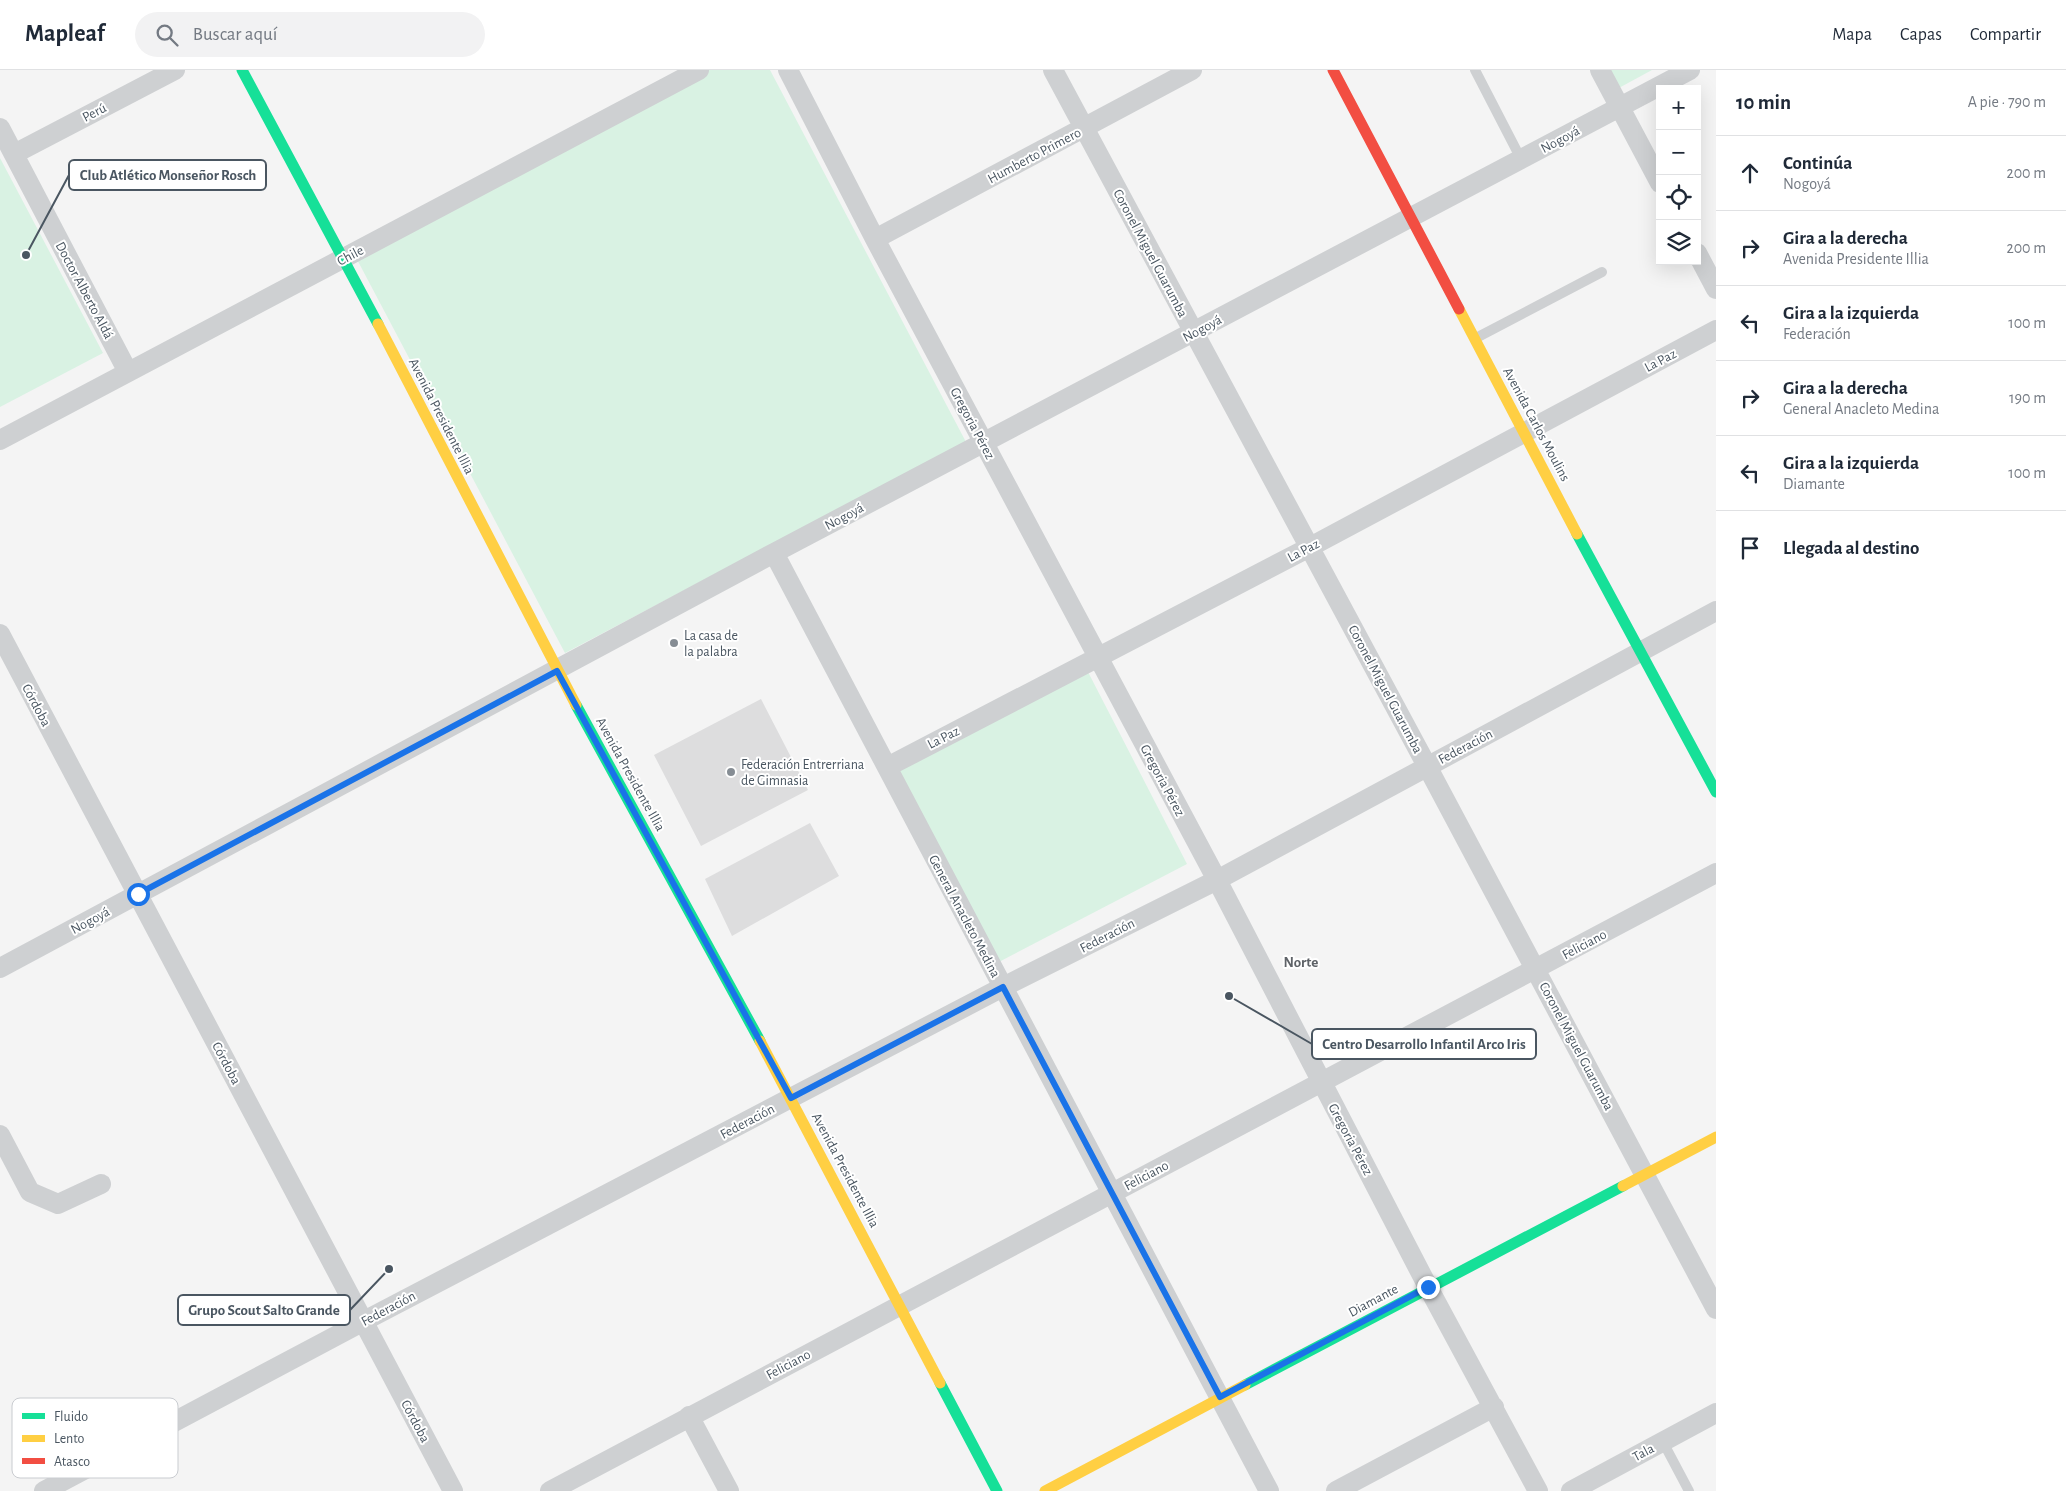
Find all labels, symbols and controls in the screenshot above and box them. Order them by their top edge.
search box [135,12,485,57]
icon: search [153,21,181,49]
text: Mapleaf [25,22,105,46]
text: Buscar aquí [193,25,277,44]
text: Mapa [1832,26,1872,44]
text: Capas [1900,26,1942,44]
text: Compartir [1970,26,2041,44]
map controls [1656,85,1701,265]
button: + [1656,85,1701,130]
text: 10 min [1736,92,1791,113]
text: A pie · 790 m [1968,94,2046,110]
street label: Perú [80,101,109,125]
street label: Nogoyá [1539,124,1583,156]
street label: Humberto Primero [986,125,1083,186]
button: − [1656,130,1701,175]
text: Continúa [1783,154,1852,173]
icon: ahead [1736,159,1764,187]
callout: Club Atlético Monseñor Rosch [69,160,266,190]
text: 200 m [2006,165,2046,181]
text: Club Atlético Monseñor Rosch [80,168,256,183]
button: locate [1656,175,1701,220]
text: Nogoyá [1783,176,1831,192]
street label: Coronel Miguel Guarumba [1110,187,1190,320]
button: layers [1656,220,1701,265]
text: Gira a la derecha [1783,229,1908,248]
icon: right [1736,234,1764,262]
street label: Doctor Alberto Aldá [53,240,116,342]
text: 200 m [2006,240,2046,256]
street label: Chile [335,243,366,269]
text: Avenida Presidente Illia [1783,251,1929,267]
text: Gira a la izquierda [1783,304,1919,323]
icon: left [1736,309,1764,337]
street label: Nogoyá [1181,313,1225,345]
text: 100 m [2008,315,2046,331]
text: Federación [1783,326,1851,342]
street label: La Paz [1642,347,1679,375]
street label: Avenida Presidente Illia [406,356,477,477]
street label: Avenida Carlos Moulins [1500,365,1572,484]
text: Gira a la derecha [1783,379,1908,398]
icon: right [1736,384,1764,412]
street label: Gregoria Pérez [947,385,997,462]
text: 190 m [2009,390,2046,406]
text: General Anacleto Medina [1783,401,1939,417]
text: Gira a la izquierda [1783,454,1919,473]
icon: left [1736,459,1764,487]
text: 100 m [2008,465,2046,481]
text: Diamante [1783,476,1845,492]
street label: Nogoyá [823,501,867,533]
icon: arrive [1736,534,1764,562]
street label: La Paz [1285,537,1322,565]
text: Llegada al destino [1783,539,1920,558]
street label: Coronel Miguel Guarumba [1345,623,1425,756]
place label: La casa de la palabra [684,629,738,659]
marker: La casa de la palabra [668,637,680,649]
street label: Córdoba [19,682,53,730]
street label: Avenida Presidente Illia [593,715,667,834]
street label: La Paz [925,724,962,752]
street label: Federación [1436,727,1495,767]
street label: Gregoria Pérez [1137,742,1187,819]
place label: Federación Entrerriana de Gimnasia [741,758,865,788]
marker: Federación Entrerriana de Gimnasia [725,766,737,778]
street label: General Anacleto Medina [926,853,1003,981]
route start [127,883,150,906]
street label: Nogoyá [69,905,113,937]
street label: Federación [1078,916,1137,956]
street label: Feliciano [1560,927,1609,962]
district label: Norte [1284,955,1318,970]
street label: Coronel Miguel Guarumba [1536,980,1616,1113]
callout: Centro Desarrollo Infantil Arco Iris [1312,1029,1536,1059]
text: Centro Desarrollo Infantil Arco Iris [1322,1037,1526,1052]
street label: Córdoba [209,1040,243,1088]
street label: Gregoria Pérez [1325,1101,1375,1178]
street label: Federación [718,1102,777,1142]
street label: Avenida Presidente Illia [809,1111,882,1231]
street label: Feliciano [1122,1158,1171,1193]
route end [1417,1276,1440,1299]
street label: Diamante [1346,1282,1401,1320]
street label: Federación [359,1289,418,1329]
callout: Grupo Scout Salto Grande [178,1295,350,1325]
text: Grupo Scout Salto Grande [188,1303,340,1318]
street label: Feliciano [764,1347,813,1382]
legend [12,1398,178,1478]
street label: Córdoba [398,1398,432,1446]
text: Fluido [54,1410,88,1424]
text: Lento [54,1432,85,1446]
street label: Tala [1630,1441,1657,1464]
text: Atasco [54,1455,90,1469]

